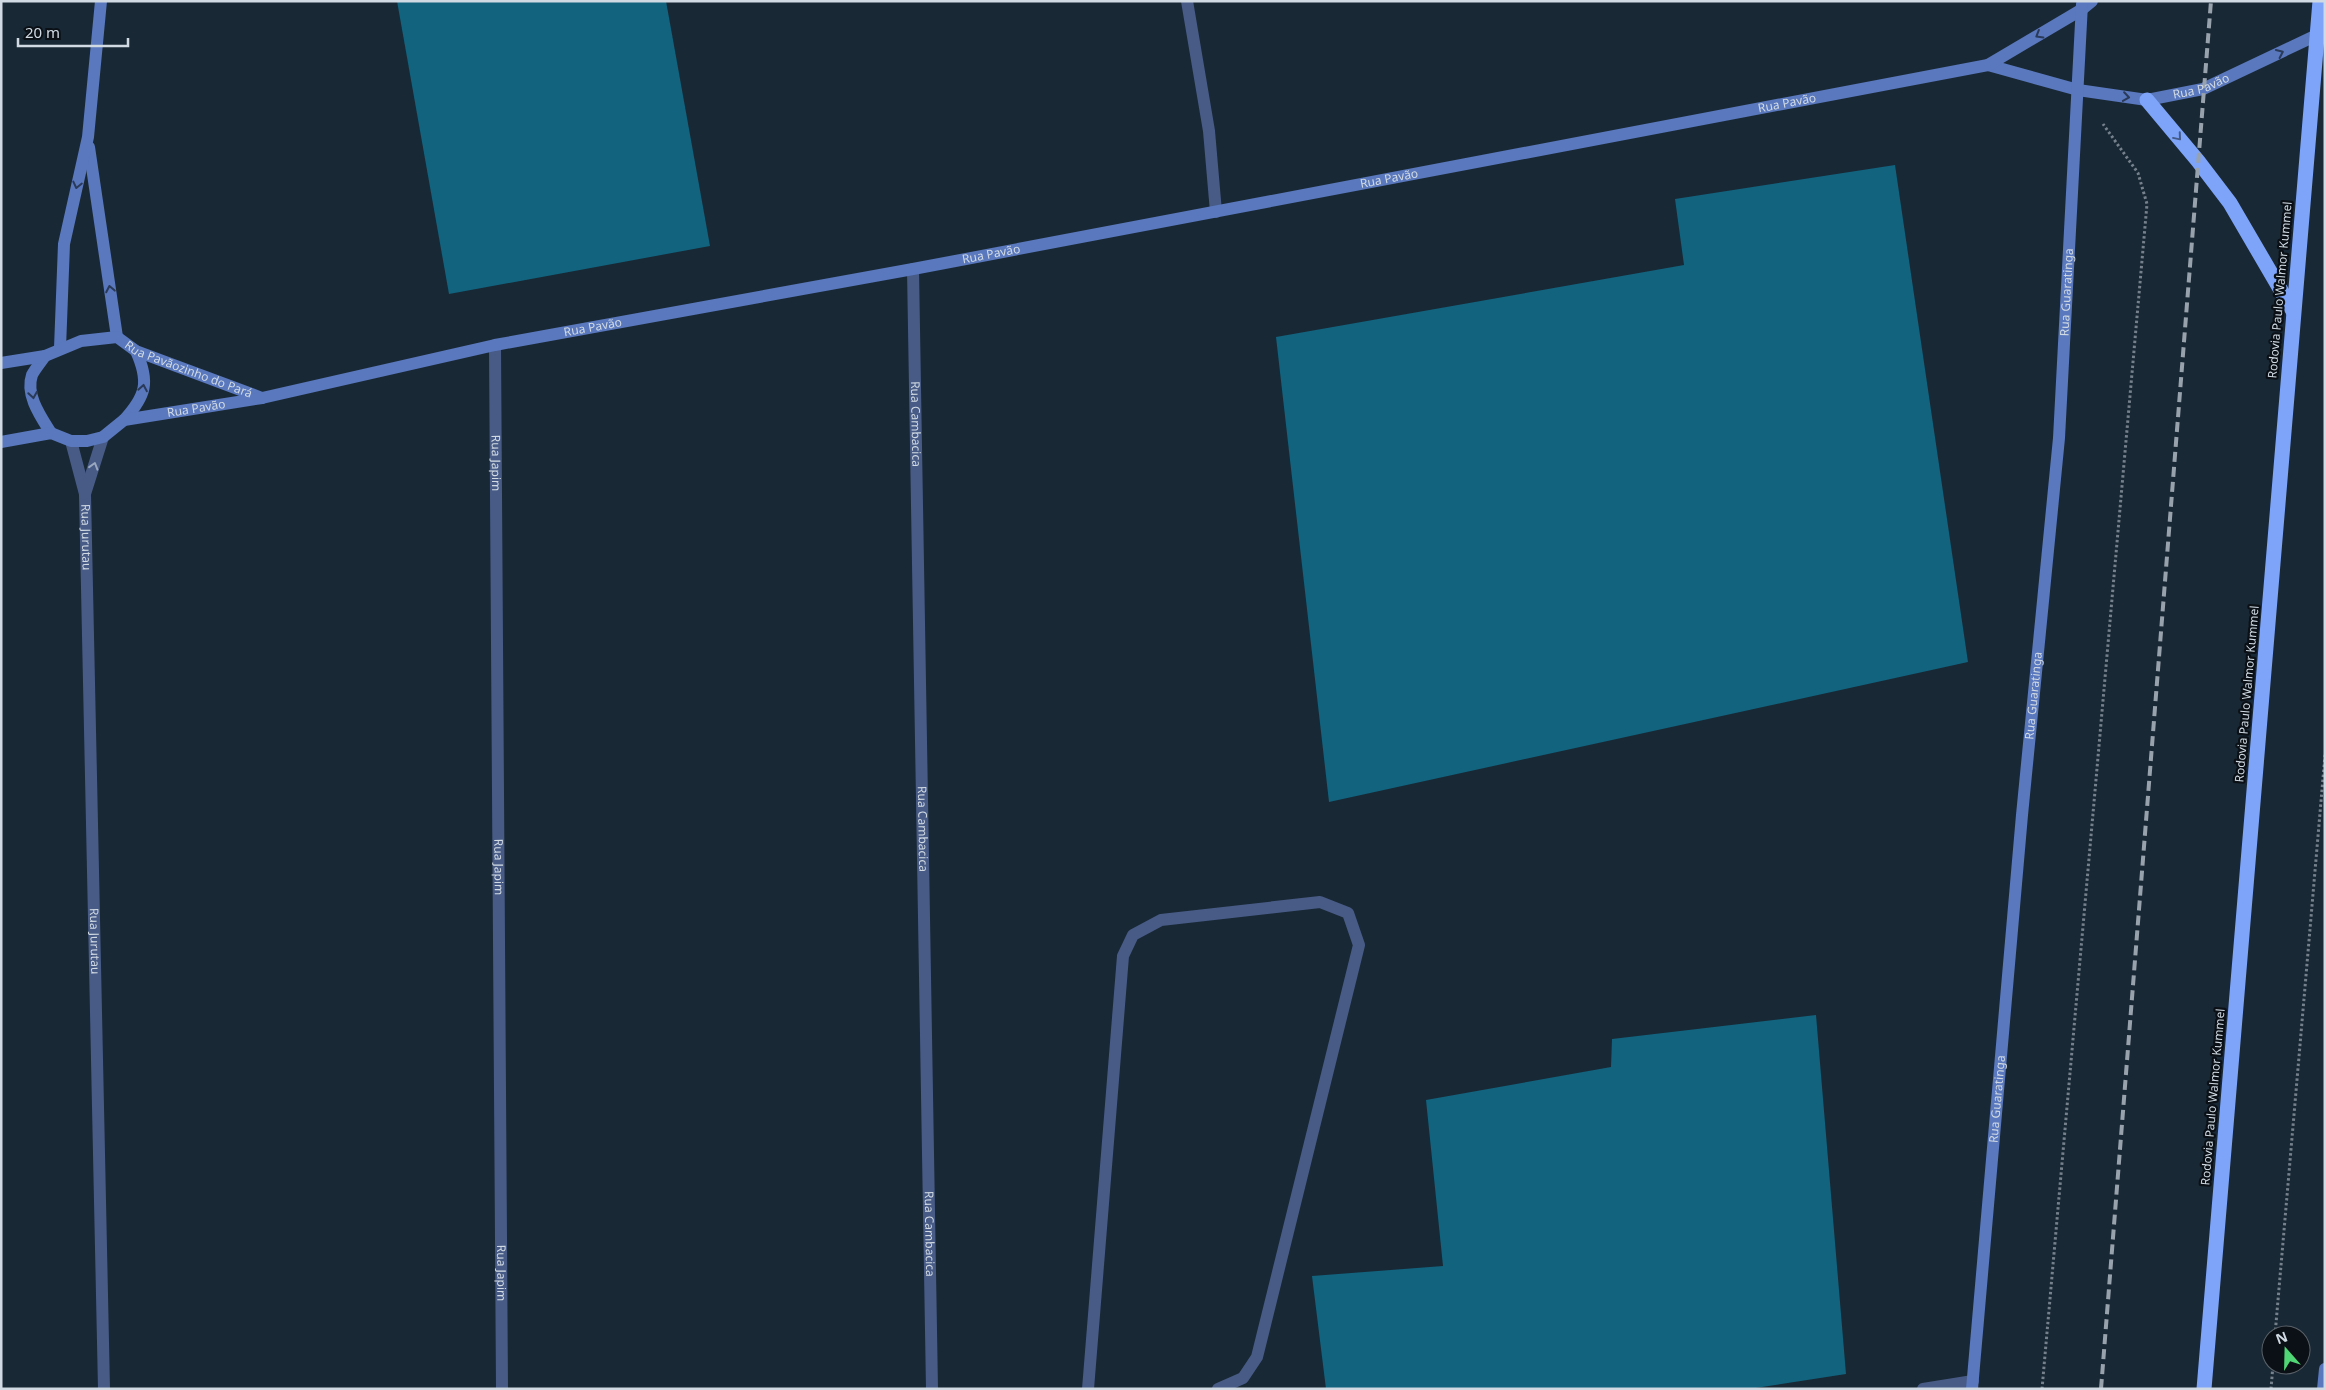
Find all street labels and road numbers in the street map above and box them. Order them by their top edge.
street label: Rua Pavão [2171,69,2232,103]
street label: Rua Pavão [1756,89,1817,116]
street label: Rua Pavão [1359,164,1420,192]
street label: Rodovia Paulo Walmor Kummel [2263,201,2296,379]
street label: Rua Pavão [961,240,1022,268]
street label: Rua Guaratinga [2055,248,2077,337]
street label: Rua Pavão [562,313,623,340]
street label: Rua Pavãozinho do Pará [121,336,255,402]
street label: Rua Cambacica [907,381,925,467]
street label: Rua Pavão [166,395,227,421]
street label: Rua Japim [488,435,505,491]
street label: Rua Jurutau [77,504,96,571]
street label: Rodovia Paulo Walmor Kummel [2230,605,2263,783]
street label: Rua Guaratinga [2020,651,2046,740]
street label: Rua Cambacica [914,786,932,872]
street label: Rua Japim [490,839,508,895]
street label: Rua Jurutau [86,908,104,974]
street label: Rodovia Paulo Walmor Kummel [2196,1008,2229,1186]
street label: Rua Guaratinga [1984,1054,2009,1144]
street label: Rua Cambacica [921,1191,939,1277]
street label: Rua Japim [493,1245,510,1301]

